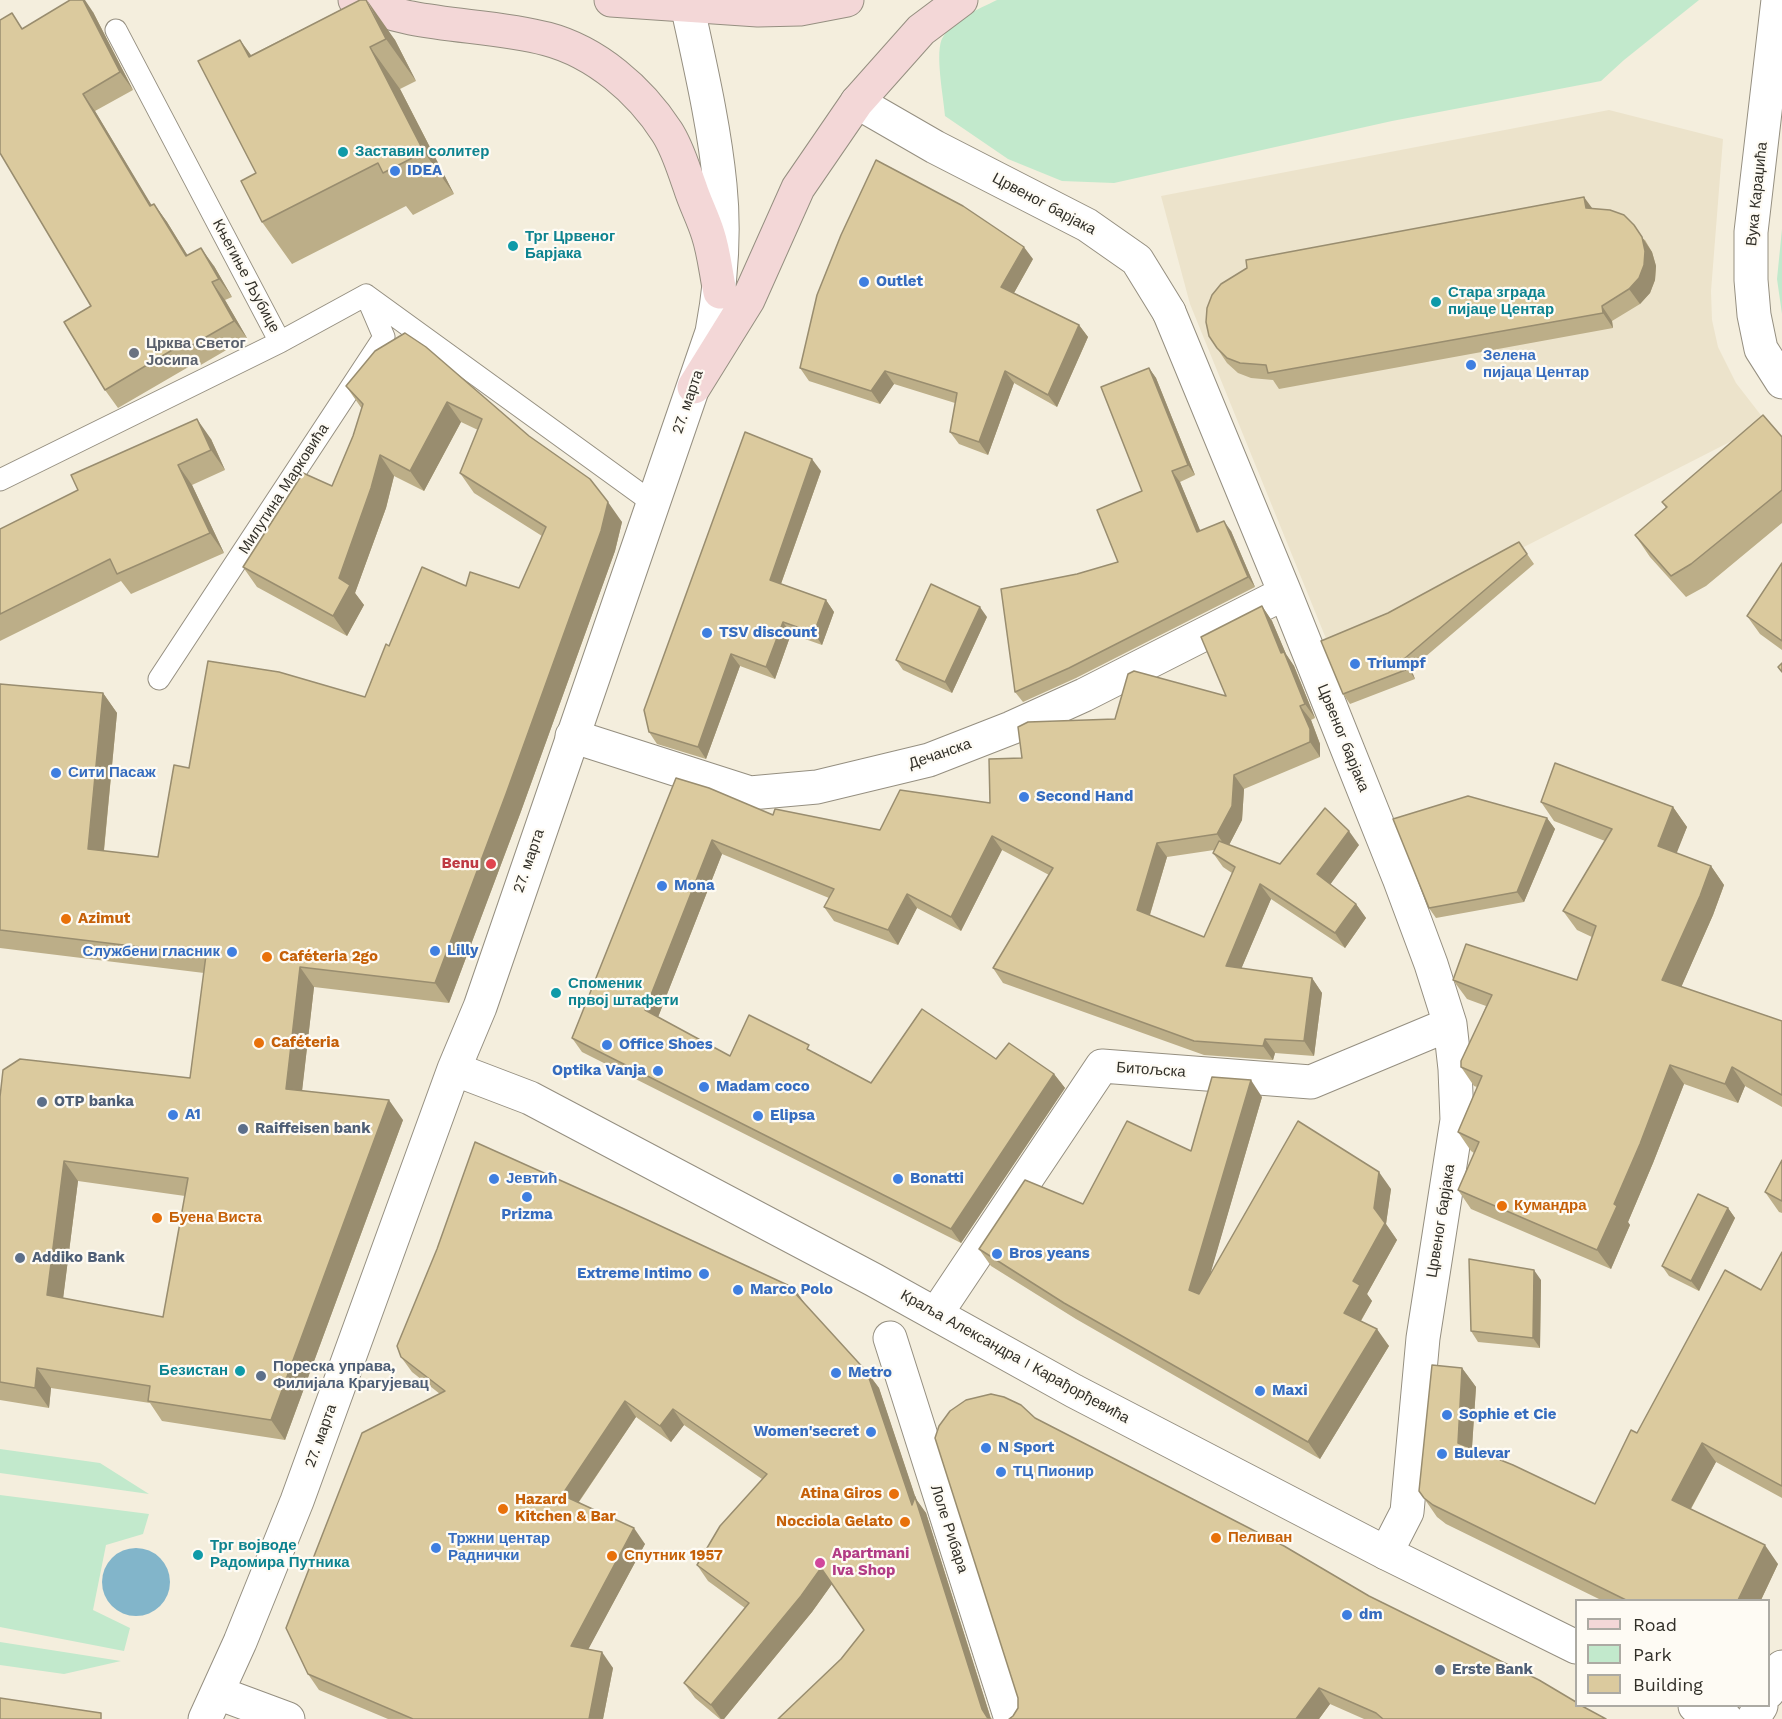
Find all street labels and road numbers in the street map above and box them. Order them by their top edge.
street label: Вука Караџића [1743,141,1771,247]
street label: Црвеног барјака [989,169,1099,239]
street label: Књегиње Љубице [208,216,284,336]
street label: 27. марта [669,368,707,436]
street label: Милутина Марковића [235,421,333,557]
street label: Црвеног барјака [1313,681,1373,795]
street label: Дечанска [906,735,974,773]
street label: 27. марта [510,827,548,895]
street label: Битољска [1116,1059,1186,1081]
street label: Црвеног барјака [1423,1163,1459,1279]
street label: Краља Александра I Карађорђевића [897,1286,1133,1428]
street label: 27. марта [301,1402,341,1470]
street label: Лоле Рибара [926,1483,972,1575]

